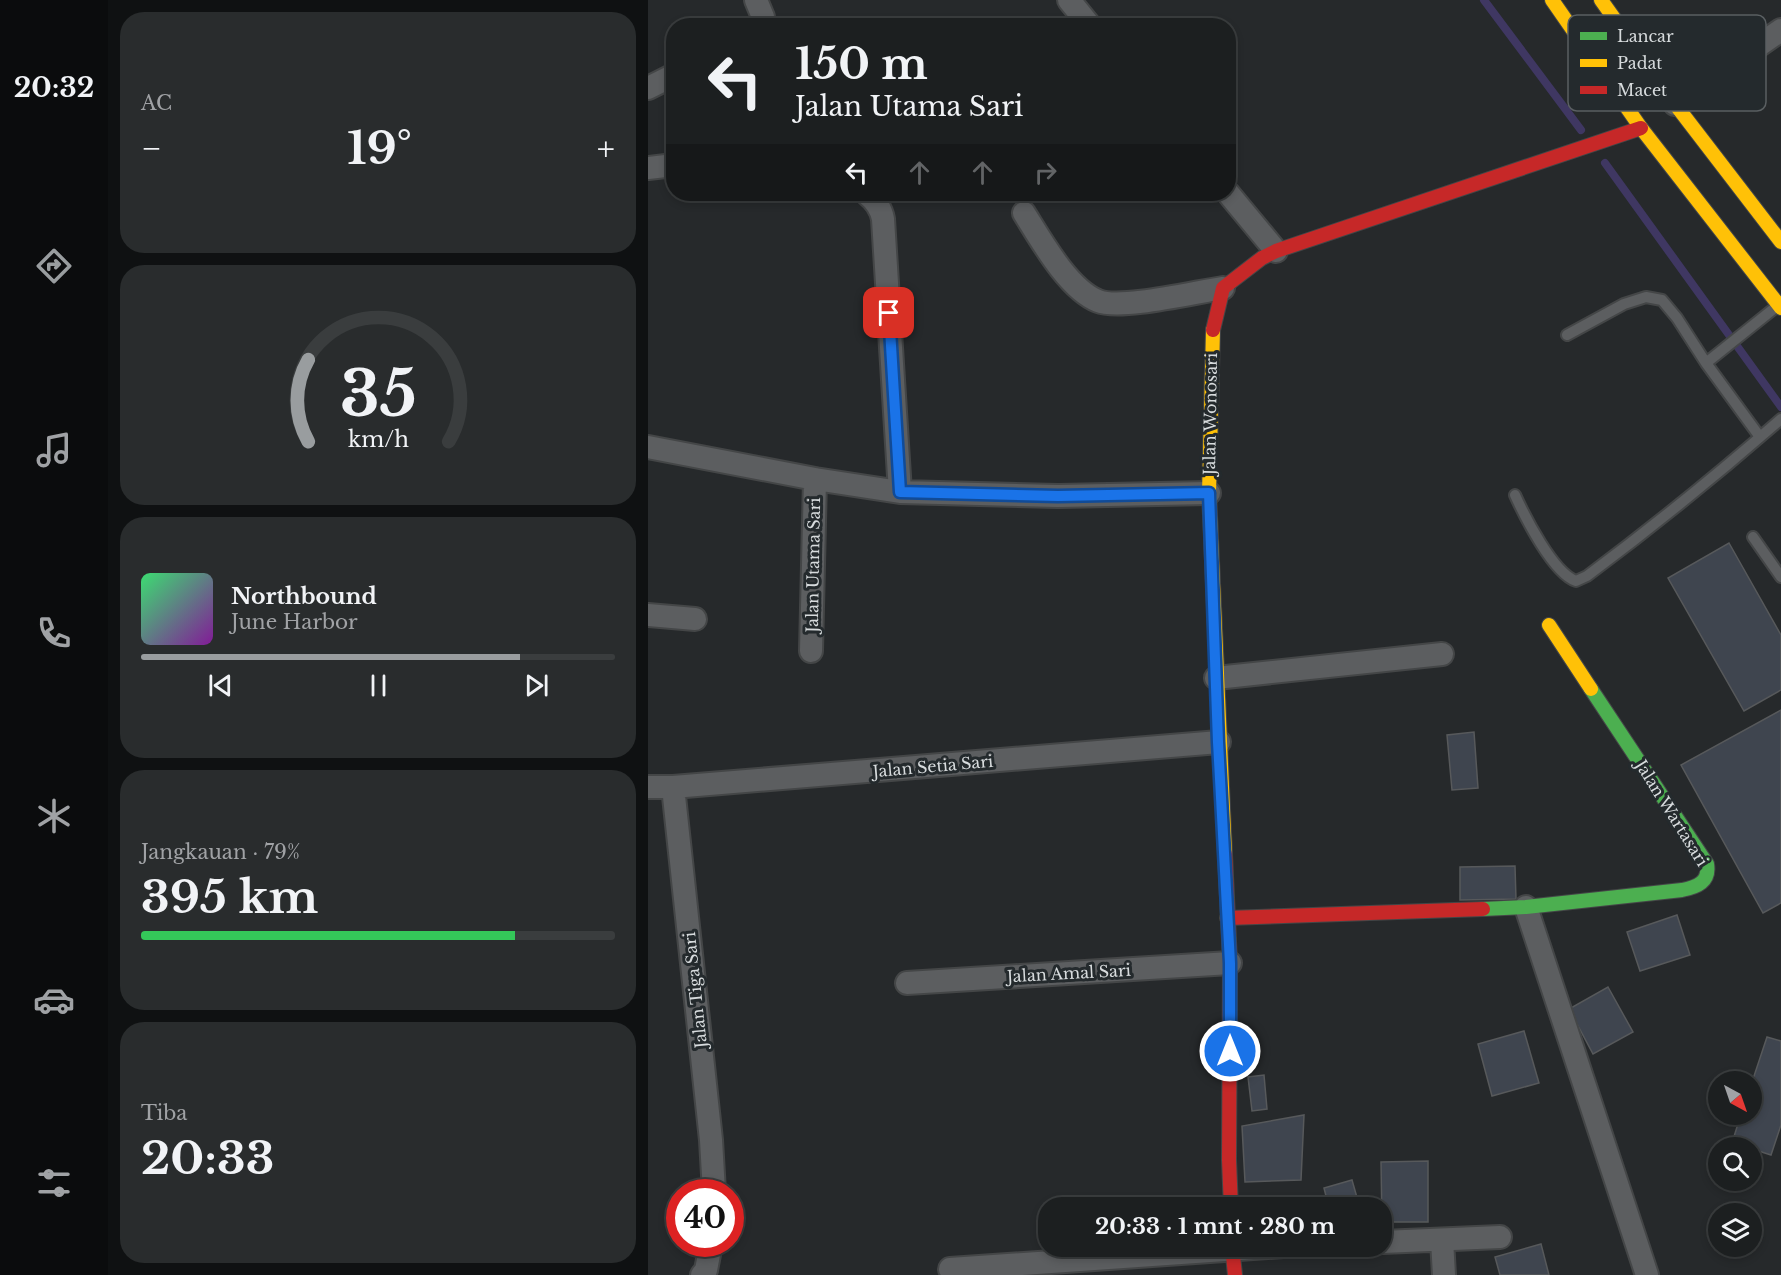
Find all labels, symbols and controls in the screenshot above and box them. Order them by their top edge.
legend [1568,15,1766,111]
text: Lancar [1617,26,1674,46]
text: 150 m [795,38,928,90]
icon: left [696,42,774,120]
text: Padat [1617,53,1662,73]
text: 20:32 [14,71,94,104]
text: Macet [1617,80,1667,100]
text: Jalan Utama Sari [795,90,1023,123]
text: AC [141,91,172,115]
text: 19° [347,120,412,176]
text: − [141,128,162,169]
text: + [597,128,615,169]
icon: left [840,156,873,189]
icon: ahead [903,156,936,189]
icon: ahead [966,156,999,189]
icon: right [1029,156,1062,189]
icon: directions [33,245,75,287]
pin [863,287,914,338]
icon: arrive [872,296,905,329]
street label: Jalan Wonosari [1199,352,1221,477]
text: 35 [340,355,416,433]
text: km/h [348,426,409,453]
icon: music [33,429,75,471]
street label: Jalan Utama Sari [802,497,824,635]
text: Northbound [231,583,377,610]
text: June Harbor [231,610,358,634]
icon: phone [33,612,75,654]
icon: previous [204,669,237,702]
icon: pause [362,669,395,702]
icon: next [520,669,553,702]
street label: Jalan Setia Sari [870,751,995,781]
street label: Jalan Wartasari [1630,754,1713,870]
icon: climate [33,795,75,837]
text: Jangkauan · 79% [141,840,300,864]
text: 395 km [141,869,318,925]
street label: Jalan Tiga Sari [679,930,711,1051]
street label: Jalan Amal Sari [1004,960,1132,986]
icon: car [33,979,75,1021]
position arrow [1198,1019,1262,1083]
north arrow [1708,1071,1762,1125]
map controls [1708,1071,1762,1257]
text: Tiba [141,1101,187,1125]
text: 20:33 [141,1130,274,1186]
button: search [1708,1137,1762,1191]
icon: filters [33,1162,75,1204]
speed limit sign: 40 [666,1179,744,1257]
button: layers [1708,1203,1762,1257]
text: 20:33 · 1 mnt · 280 m [1095,1213,1335,1240]

